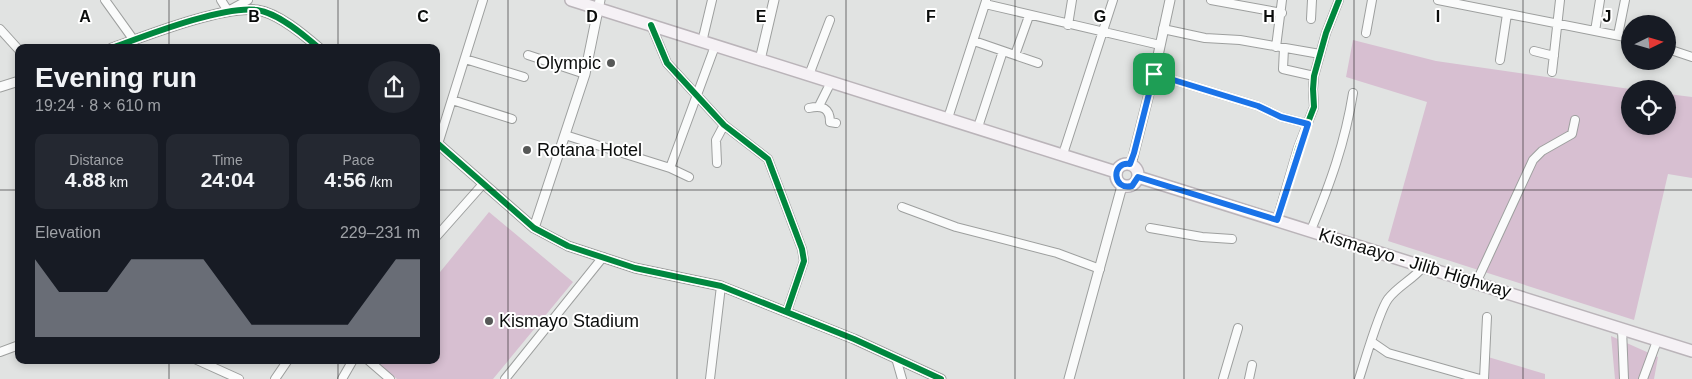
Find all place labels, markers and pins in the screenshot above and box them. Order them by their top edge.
place label: Olympic [536,53,601,73]
pin [1133,53,1175,95]
marker: Olympic [605,57,617,69]
place label: Rotana Hotel [537,140,642,160]
marker: Rotana Hotel [521,144,533,156]
place label: Kismayo Stadium [499,311,639,331]
marker: Kismayo Stadium [483,315,495,327]

